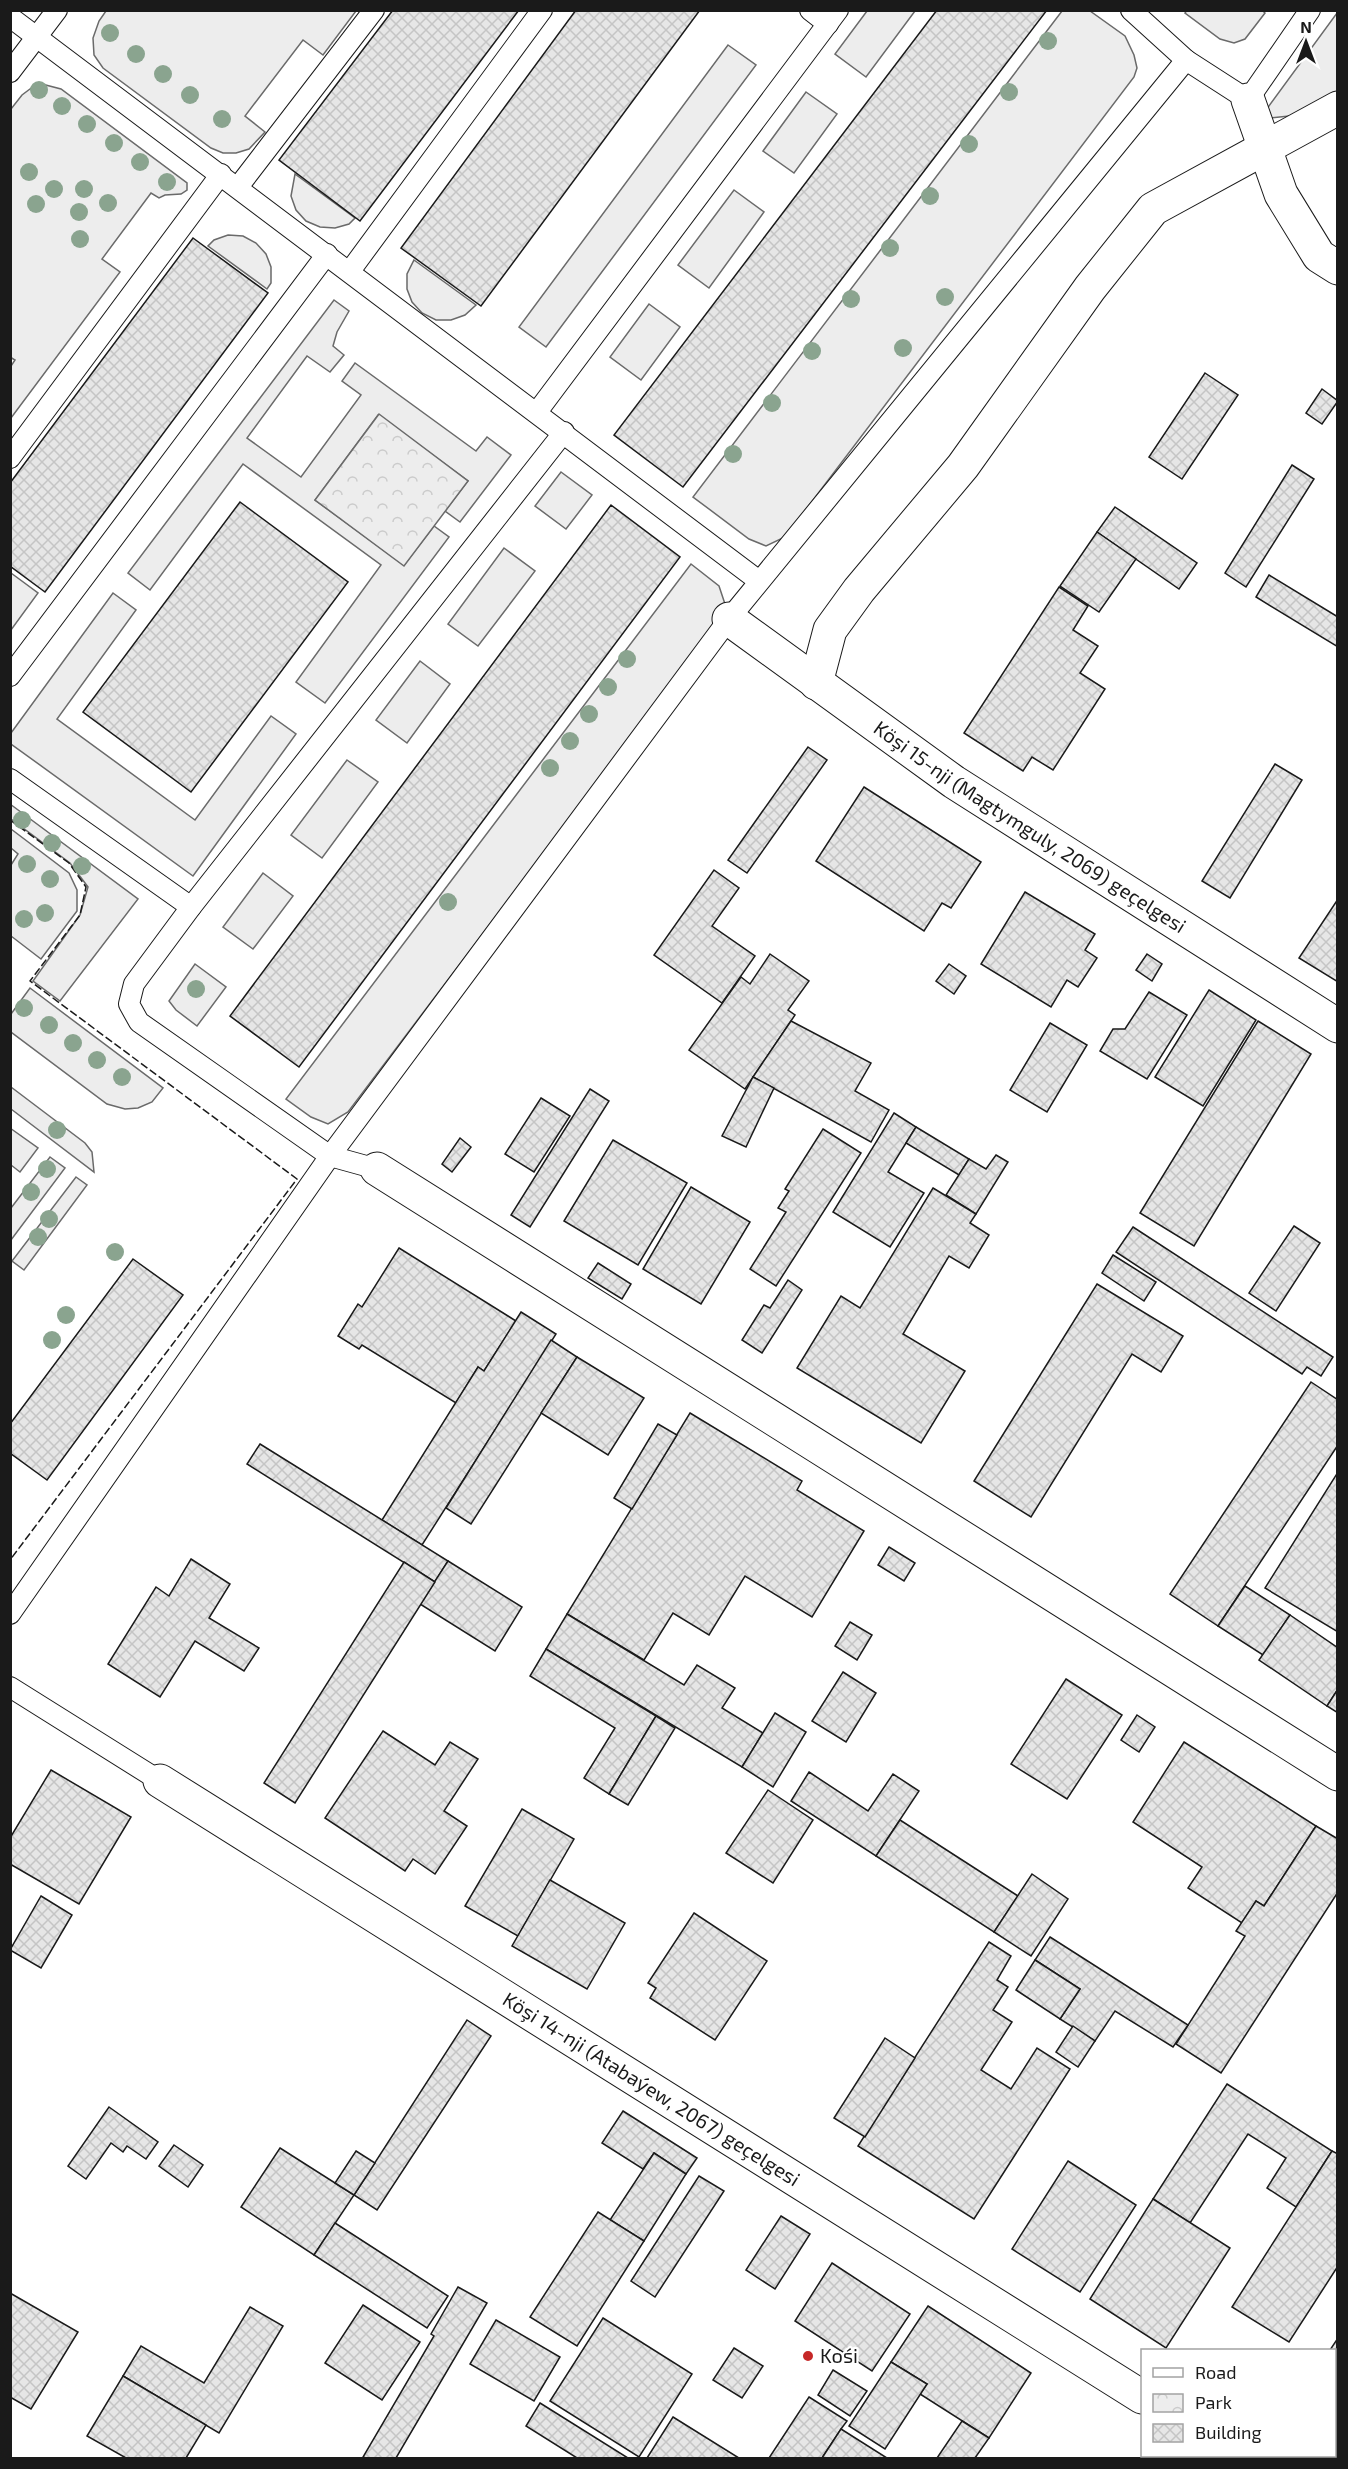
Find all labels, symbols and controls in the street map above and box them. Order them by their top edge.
north arrow [1276,12,1336,72]
text: N [1300,17,1312,36]
street label: Köşi 15-nji (Magtymguly, 2069) geçelgesi [870,715,1191,937]
street label: Köşi 14-nji (Atabaýew, 2067) geçelgesi [499,1986,805,2190]
place label: Kośi [820,2343,858,2367]
marker: Kośi [801,2349,815,2363]
legend [1141,2349,1336,2457]
text: Road [1195,2361,1236,2383]
text: Park [1195,2391,1232,2413]
text: Building [1195,2421,1262,2443]

